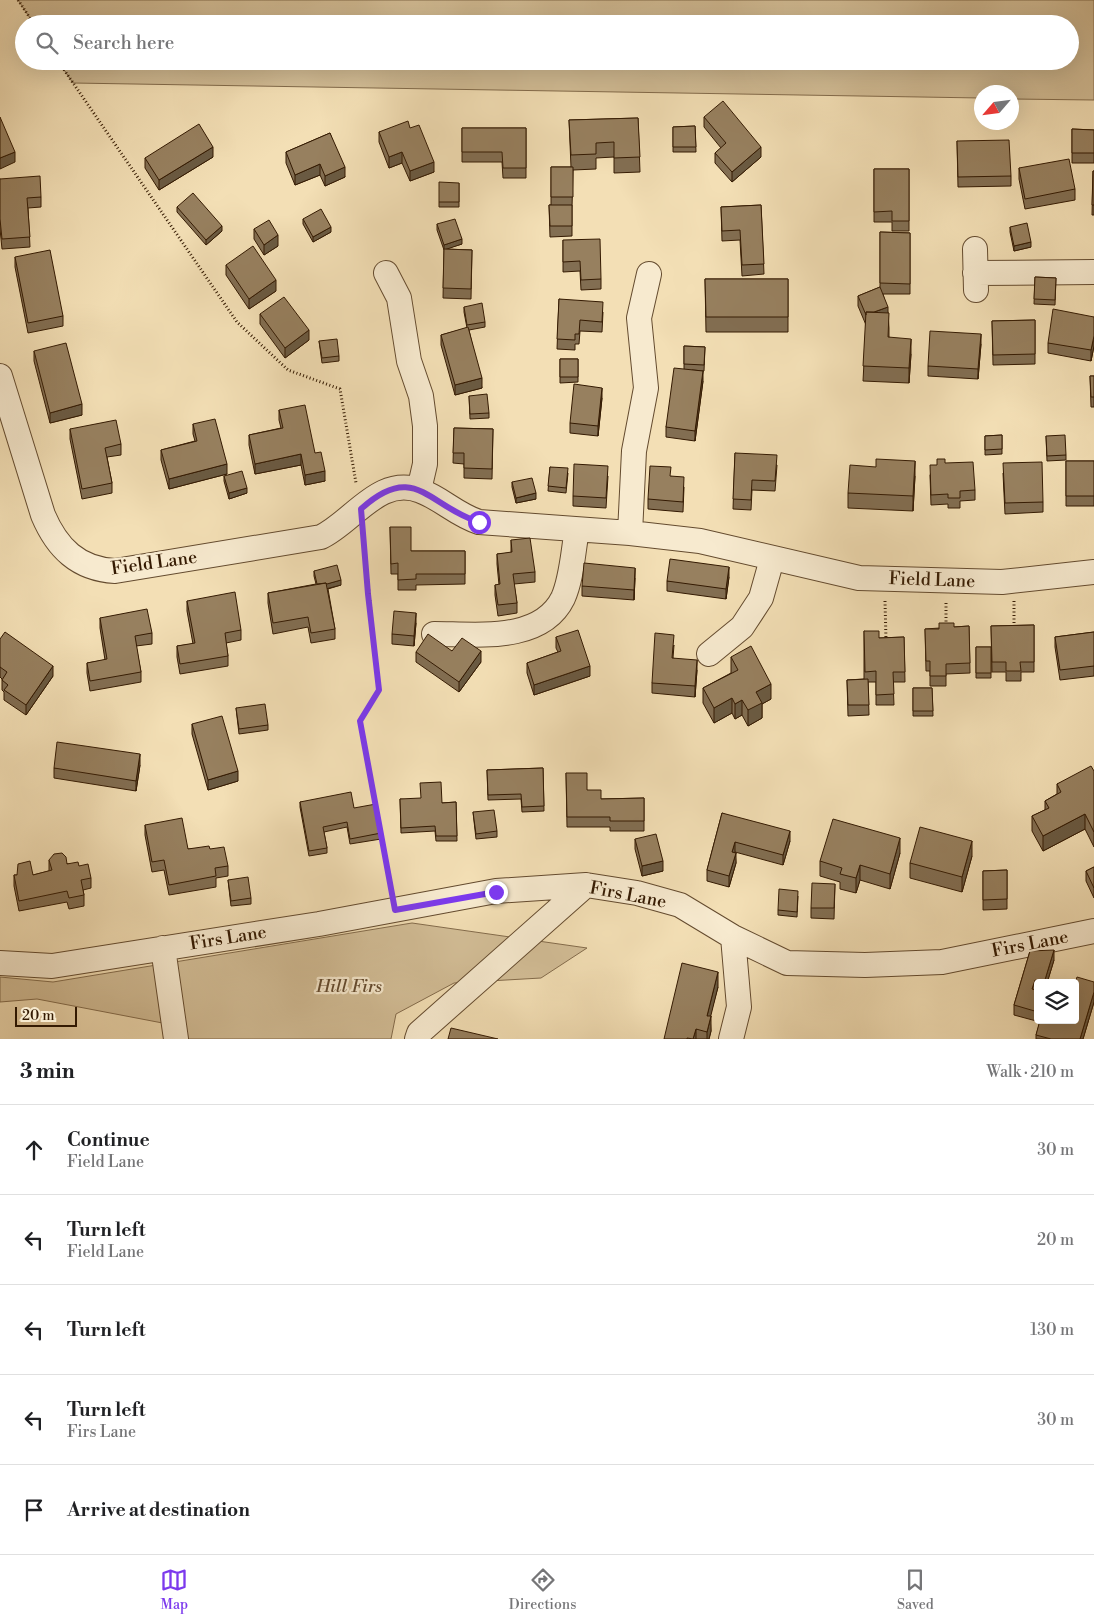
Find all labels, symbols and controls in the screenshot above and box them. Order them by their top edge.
search box [15,15,1079,70]
icon: search [33,29,61,57]
text: Search here [73,31,174,55]
north arrow [974,85,1019,130]
route start [468,511,491,534]
street label: Field Lane [109,546,199,580]
street label: Field Lane [888,567,976,593]
street label: Firs Lane [588,876,668,914]
route end [485,881,508,904]
street label: Firs Lane [188,921,268,955]
street label: Firs Lane [990,925,1070,963]
park label: Hill Firs [315,975,382,998]
map controls [1034,979,1079,1024]
button: layers [1034,979,1079,1024]
scale bar [15,1004,78,1027]
text: 20 m [22,1007,54,1025]
text: 3 min [20,1059,75,1085]
text: Walk · 210 m [986,1062,1074,1082]
text: Continue [67,1128,150,1152]
icon: ahead [20,1136,48,1164]
text: 30 m [1037,1140,1074,1160]
text: Field Lane [67,1152,144,1172]
text: Turn left [67,1218,146,1242]
icon: left [20,1226,48,1254]
text: 20 m [1037,1230,1074,1250]
text: Field Lane [67,1242,144,1262]
icon: left [20,1316,48,1344]
text: Turn left [67,1318,146,1342]
text: 130 m [1030,1320,1074,1340]
text: Turn left [67,1398,146,1422]
icon: left [20,1406,48,1434]
text: 30 m [1037,1410,1074,1430]
text: Firs Lane [67,1422,136,1442]
icon: arrive [20,1496,48,1524]
text: Arrive at destination [67,1498,250,1522]
tab: Map [160,1566,188,1614]
tab: Directions [509,1566,576,1614]
tab: Saved [897,1566,934,1614]

